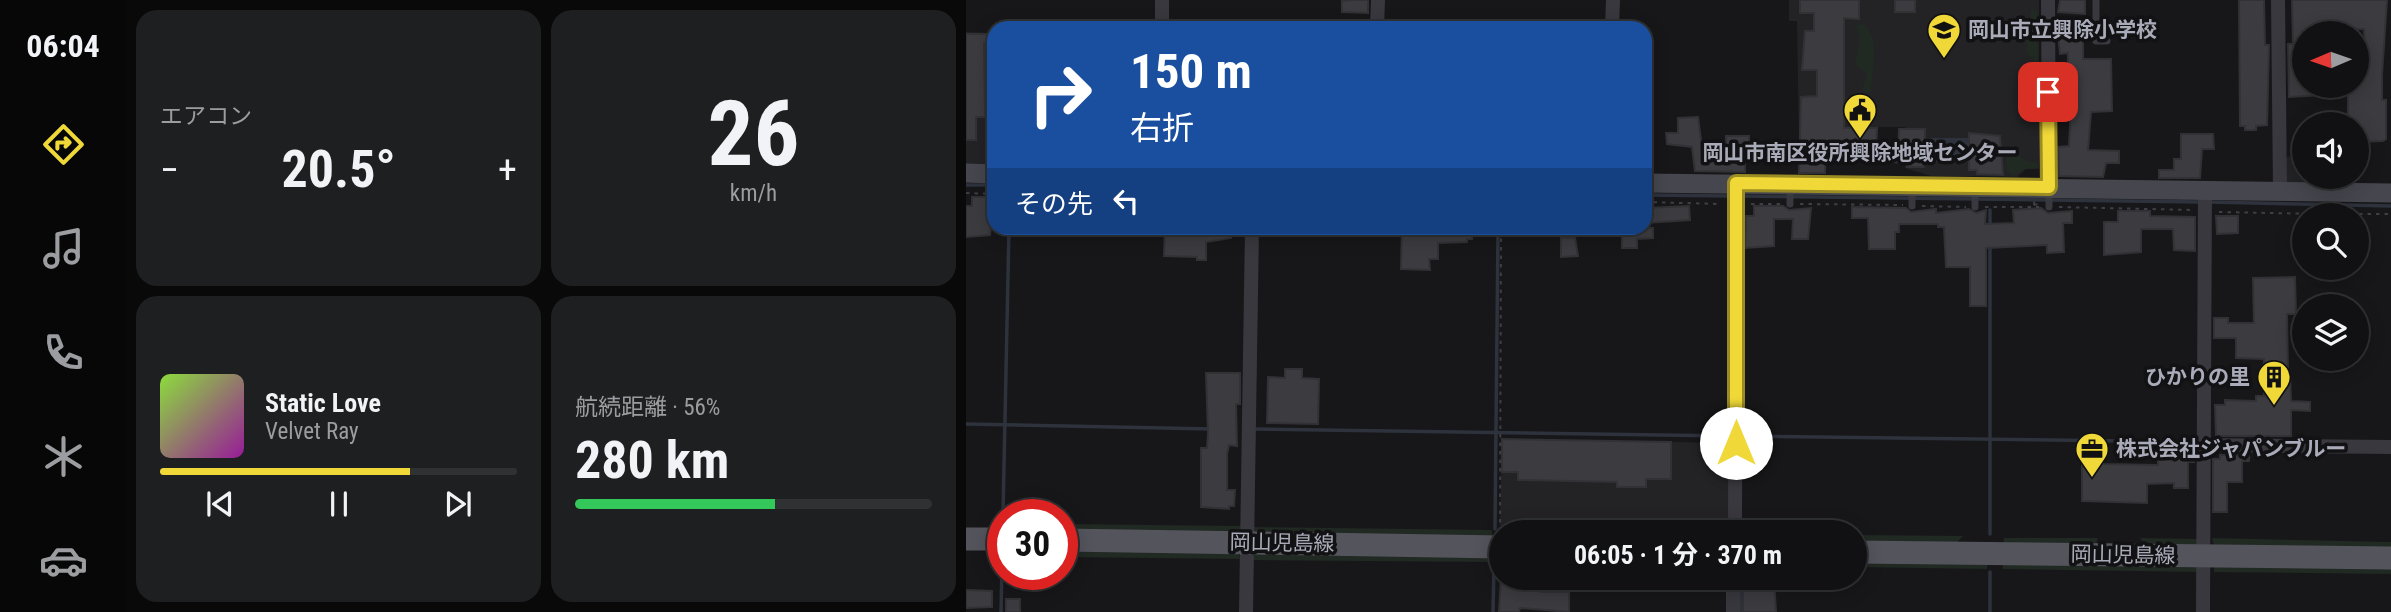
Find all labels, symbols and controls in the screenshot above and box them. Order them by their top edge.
school or university icon: 岡山市立興除小学校 [1925,11,1963,60]
place label: 岡山市立興除小学校 [1968,18,2157,42]
north arrow [2292,21,2370,98]
map controls [2292,21,2369,371]
text: 06:04 [26,27,100,65]
text: 150 m [1130,43,1252,100]
icon: right [1015,49,1106,140]
pin [2018,62,2078,122]
icon: arrive [2029,73,2067,111]
text: 26 [708,81,799,187]
public building icon: 岡山市南区役所興除地域センター [1841,91,1879,140]
text: エアコン [160,103,252,130]
text: 右折 [1130,109,1194,147]
button: sound [2292,112,2369,189]
icon: directions [39,120,88,169]
text: 20.5° [281,139,396,200]
place label: 岡山市南区役所興除地域センター [1703,141,2018,165]
text: − [160,148,179,192]
text: + [498,148,517,192]
text: km/h [730,180,777,207]
icon: left [1107,182,1145,220]
text: その先 [1015,189,1093,219]
button: search [2292,203,2369,280]
icon: music [39,224,88,273]
button: layers [2292,294,2369,371]
icon: phone [39,328,88,377]
building icon: ひかりの里 [2255,358,2293,407]
place label: ひかりの里 [2145,365,2250,389]
text: Static Love [265,388,381,418]
text: 航続距離 · 56% [575,394,720,421]
position arrow [1699,406,1773,480]
text: Velvet Ray [265,418,359,445]
text: 280 km [575,430,729,491]
office icon: 株式会社ジャパンブルー [2073,430,2111,479]
icon: climate [39,432,88,481]
place label: 株式会社ジャパンブルー [2116,437,2346,461]
icon: previous [201,485,239,523]
icon: pause [320,485,358,523]
icon: next [439,485,477,523]
speed limit sign: 30 [987,499,1078,590]
street label: 岡山児島線 [1229,530,1335,556]
icon: car [39,536,88,585]
text: 06:05 · 1 分 · 370 m [1574,540,1782,570]
street label: 岡山児島線 [2070,542,2176,568]

